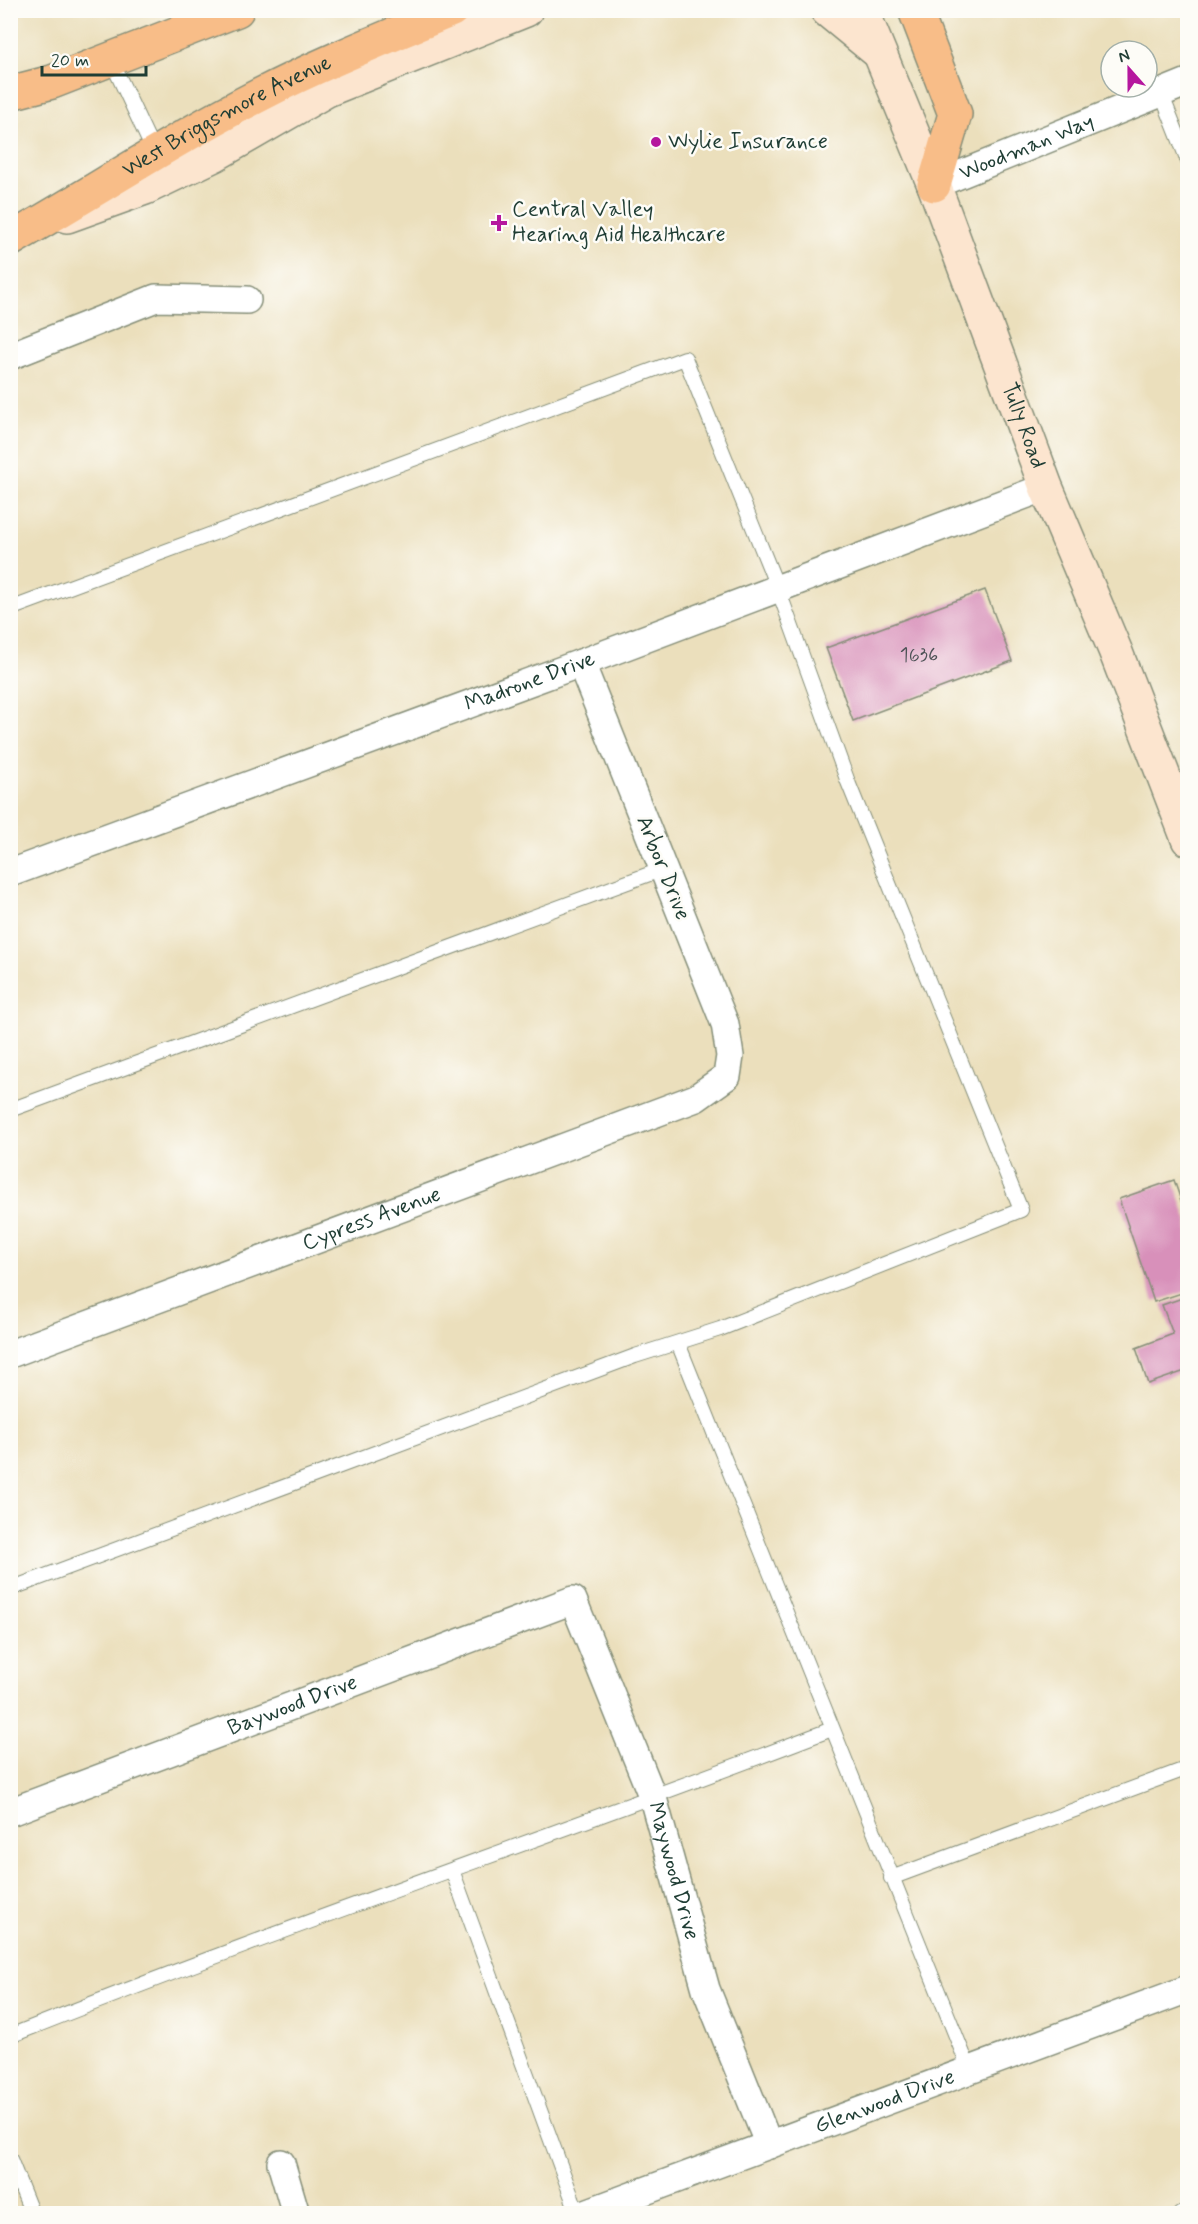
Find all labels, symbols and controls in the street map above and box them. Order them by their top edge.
scale bar [42,39,146,77]
north arrow [1099,39,1159,99]
text: N [1115,45,1133,68]
text: 20 m [51,49,89,73]
street label: West Briggsmore Avenue [117,49,336,184]
street label: Woodman Way [955,108,1098,187]
place label: Wylie Insurance [668,128,828,156]
marker: Wylie Insurance [649,135,663,149]
place label: Central Valley Hearing Aid Healthcare [512,196,726,250]
marker: Central Valley Hearing Aid Healthcare [490,214,508,232]
street label: Tully Road [995,379,1052,473]
house number: 1636 [900,642,938,669]
street label: Madrone Drive [461,645,599,719]
street label: Arbor Drive [629,812,697,924]
street label: Cypress Avenue [298,1180,445,1258]
street label: Baywood Drive [224,1668,361,1743]
street label: Maywood Drive [641,1799,706,1943]
street label: Glenwood Drive [811,2063,959,2141]

